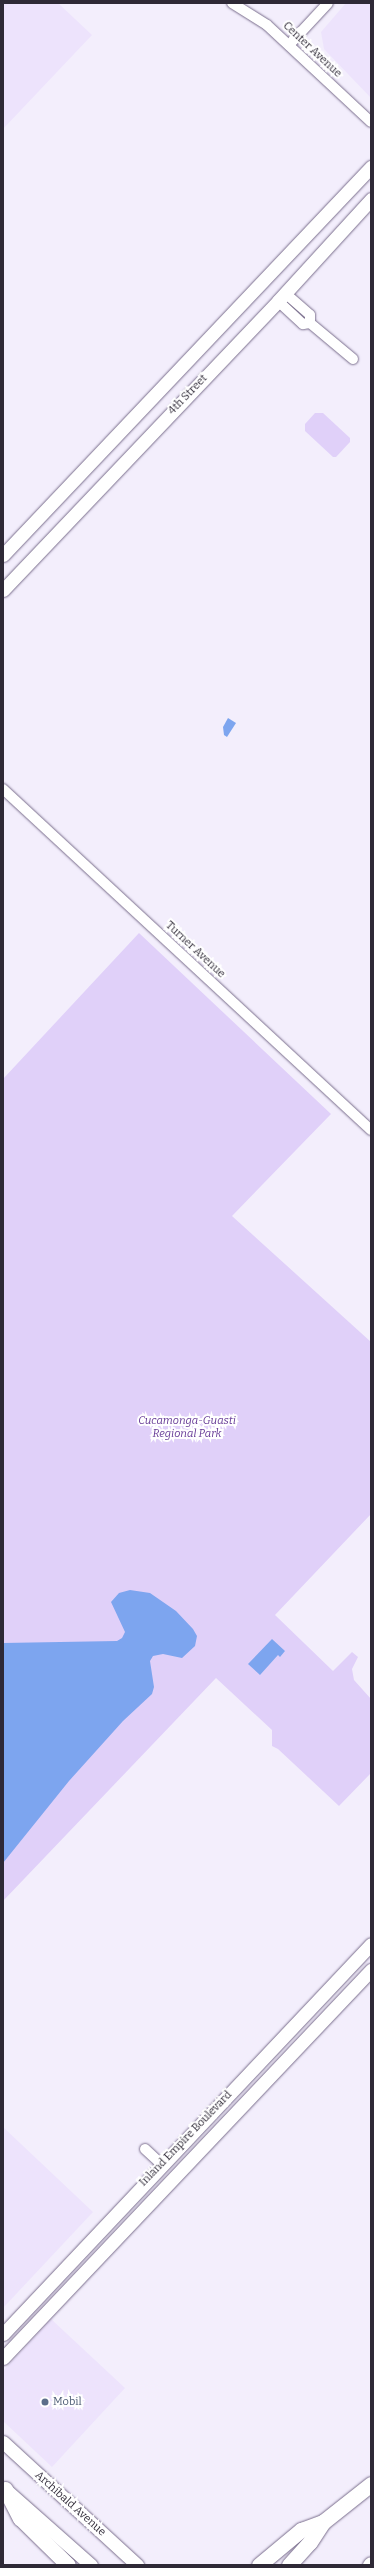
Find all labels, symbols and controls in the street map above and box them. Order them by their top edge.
street label: Center Avenue [280,19,344,81]
street label: 4th Street [166,372,210,418]
street label: Turner Avenue [163,919,227,981]
park label: Cucamonga-Guasti Regional Park [138,1415,236,1441]
street label: Inland Empire Boulevard [137,2089,235,2189]
place label: Mobil [53,2395,82,2409]
marker: Mobil [40,2397,50,2407]
street label: Archibald Avenue [32,2469,108,2539]

